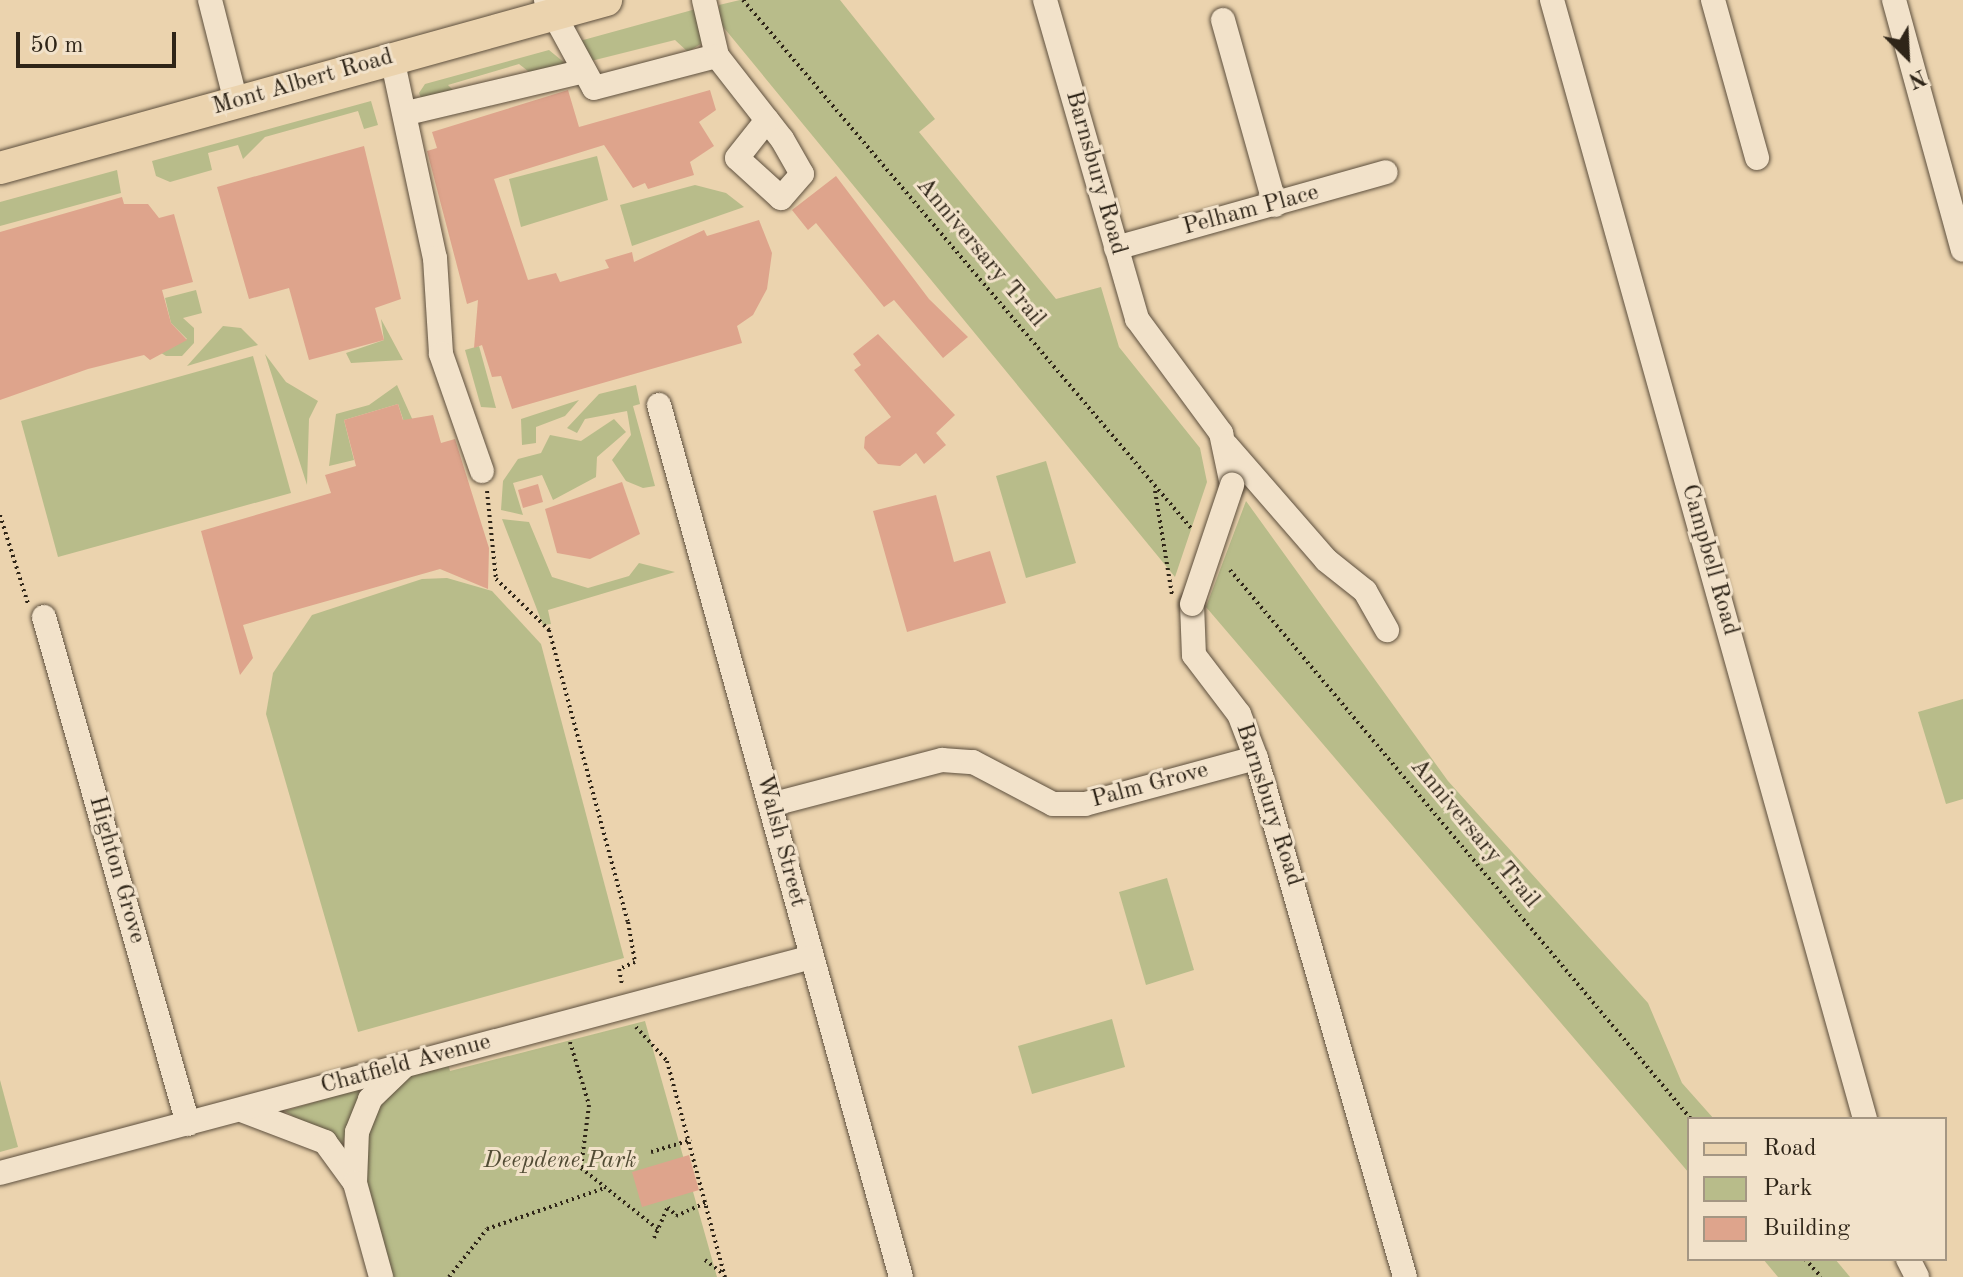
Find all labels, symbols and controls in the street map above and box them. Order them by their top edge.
scale bar [20,16,180,66]
north arrow [1867,16,1947,96]
text: 50 m [30,34,84,58]
street label: Mont Albert Road [209,43,397,123]
text: N [1905,64,1929,91]
street label: Barnsbury Road [1058,88,1132,258]
street label: Anniversary Trail [909,172,1051,334]
street label: Pelham Place [1180,179,1322,243]
street label: Campbell Road [1674,481,1744,639]
street label: Barnsbury Road [1228,720,1308,890]
street label: Anniversary Trail [1403,753,1545,915]
street label: Palm Grove [1088,757,1212,815]
street label: Walsh Street [749,772,811,910]
street label: Highton Grove [81,793,151,947]
street label: Chatfield Avenue [318,1028,494,1102]
legend [1687,1117,1947,1261]
text: Road [1763,1137,1816,1161]
park label: Deepdene Park [483,1148,637,1176]
text: Park [1763,1177,1812,1201]
text: Building [1763,1217,1850,1241]

